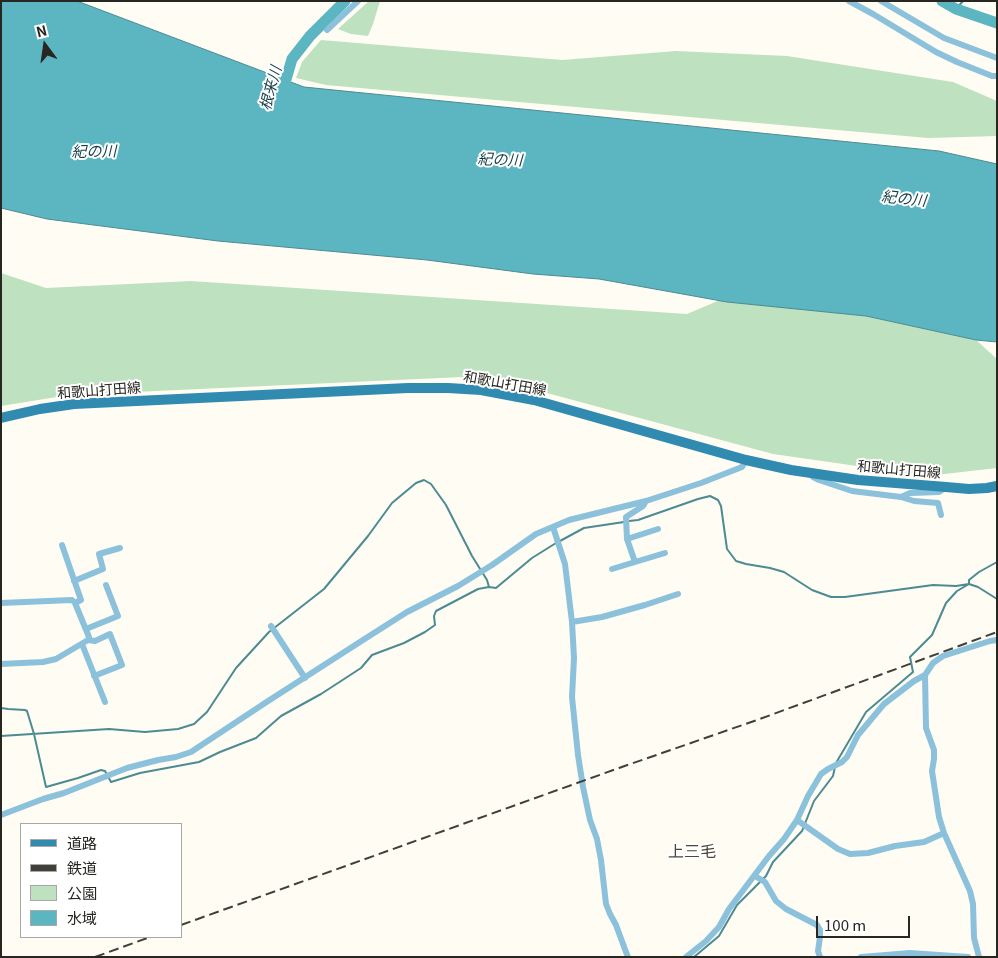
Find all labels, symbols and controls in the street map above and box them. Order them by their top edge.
text: N [34,19,49,41]
north arrow [20,20,70,70]
water label: 根来川 [255,64,285,112]
water label: 紀の川 [71,142,117,160]
water label: 紀の川 [477,149,523,169]
water label: 紀の川 [881,187,927,209]
street label: 和歌山打田線 [462,367,548,399]
street label: 和歌山打田線 [57,379,141,401]
street label: 和歌山打田線 [856,457,942,481]
legend [20,823,182,938]
text: 道路 [67,832,97,853]
district label: 上三毛 [668,841,716,861]
text: 鉄道 [67,857,97,878]
text: 公園 [67,882,97,903]
scale bar [818,906,912,938]
text: 水域 [67,907,97,928]
text: 100 m [824,914,866,935]

